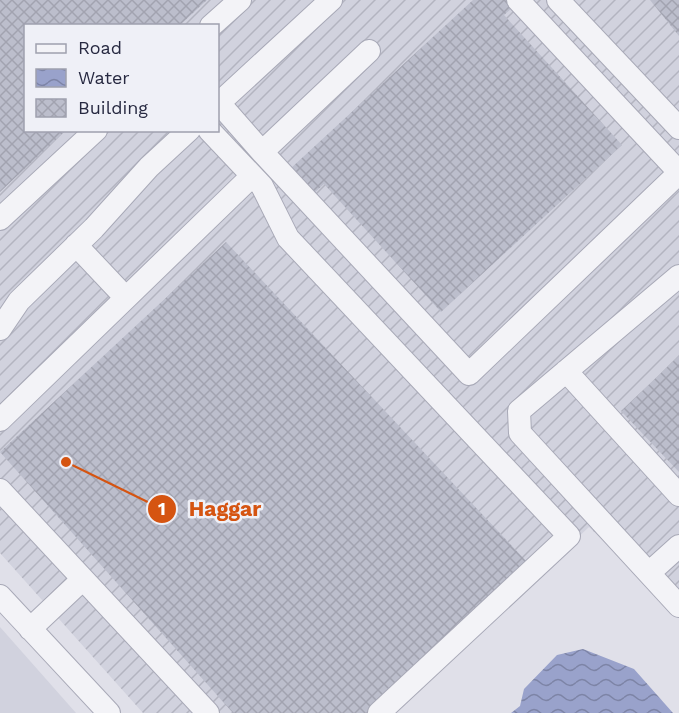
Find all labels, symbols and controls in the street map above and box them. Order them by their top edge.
legend [24,24,219,132]
text: Road [78,37,122,58]
text: Water [78,67,130,88]
text: Building [78,97,148,118]
callout: Haggar [147,489,273,528]
text: Haggar [189,496,261,521]
text: 1 [158,498,166,519]

